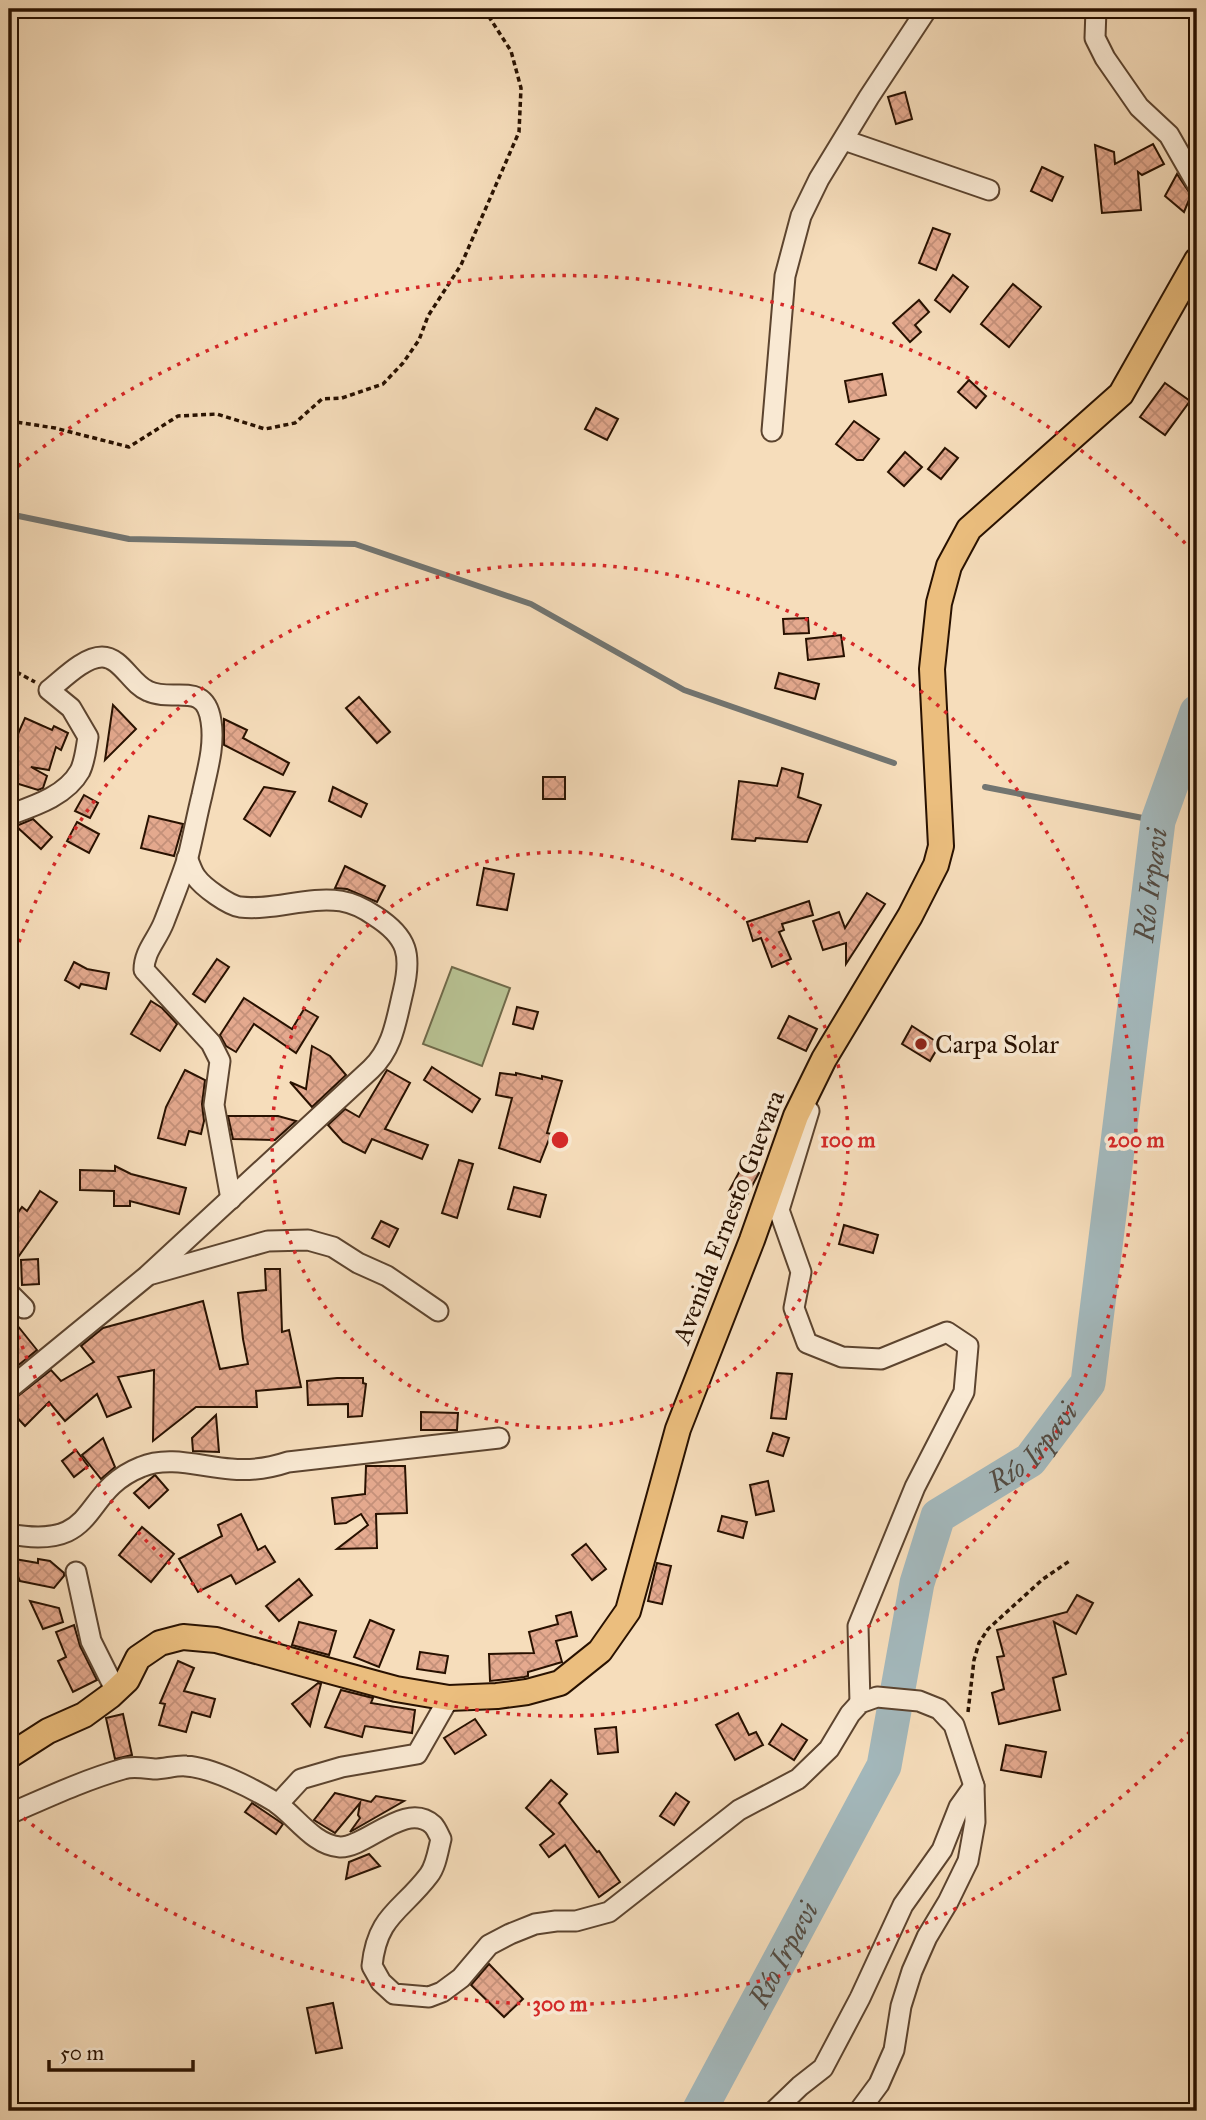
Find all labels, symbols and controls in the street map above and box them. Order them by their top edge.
water label: Río Irpavi [1126,826,1175,945]
place label: Carpa Solar [935,1028,1059,1060]
marker: Carpa Solar [913,1036,929,1052]
street label: Avenida Ernesto Guevara [665,1086,791,1349]
text: 100 m [821,1127,876,1153]
text: 200 m [1108,1127,1165,1153]
centre of rings [548,1128,572,1152]
water label: Río Irpavi [980,1395,1085,1500]
water label: Río Irpavi [741,1896,826,2014]
text: 300 m [532,1991,588,2017]
scale bar [49,2029,192,2073]
text: 50 m [60,2040,105,2066]

